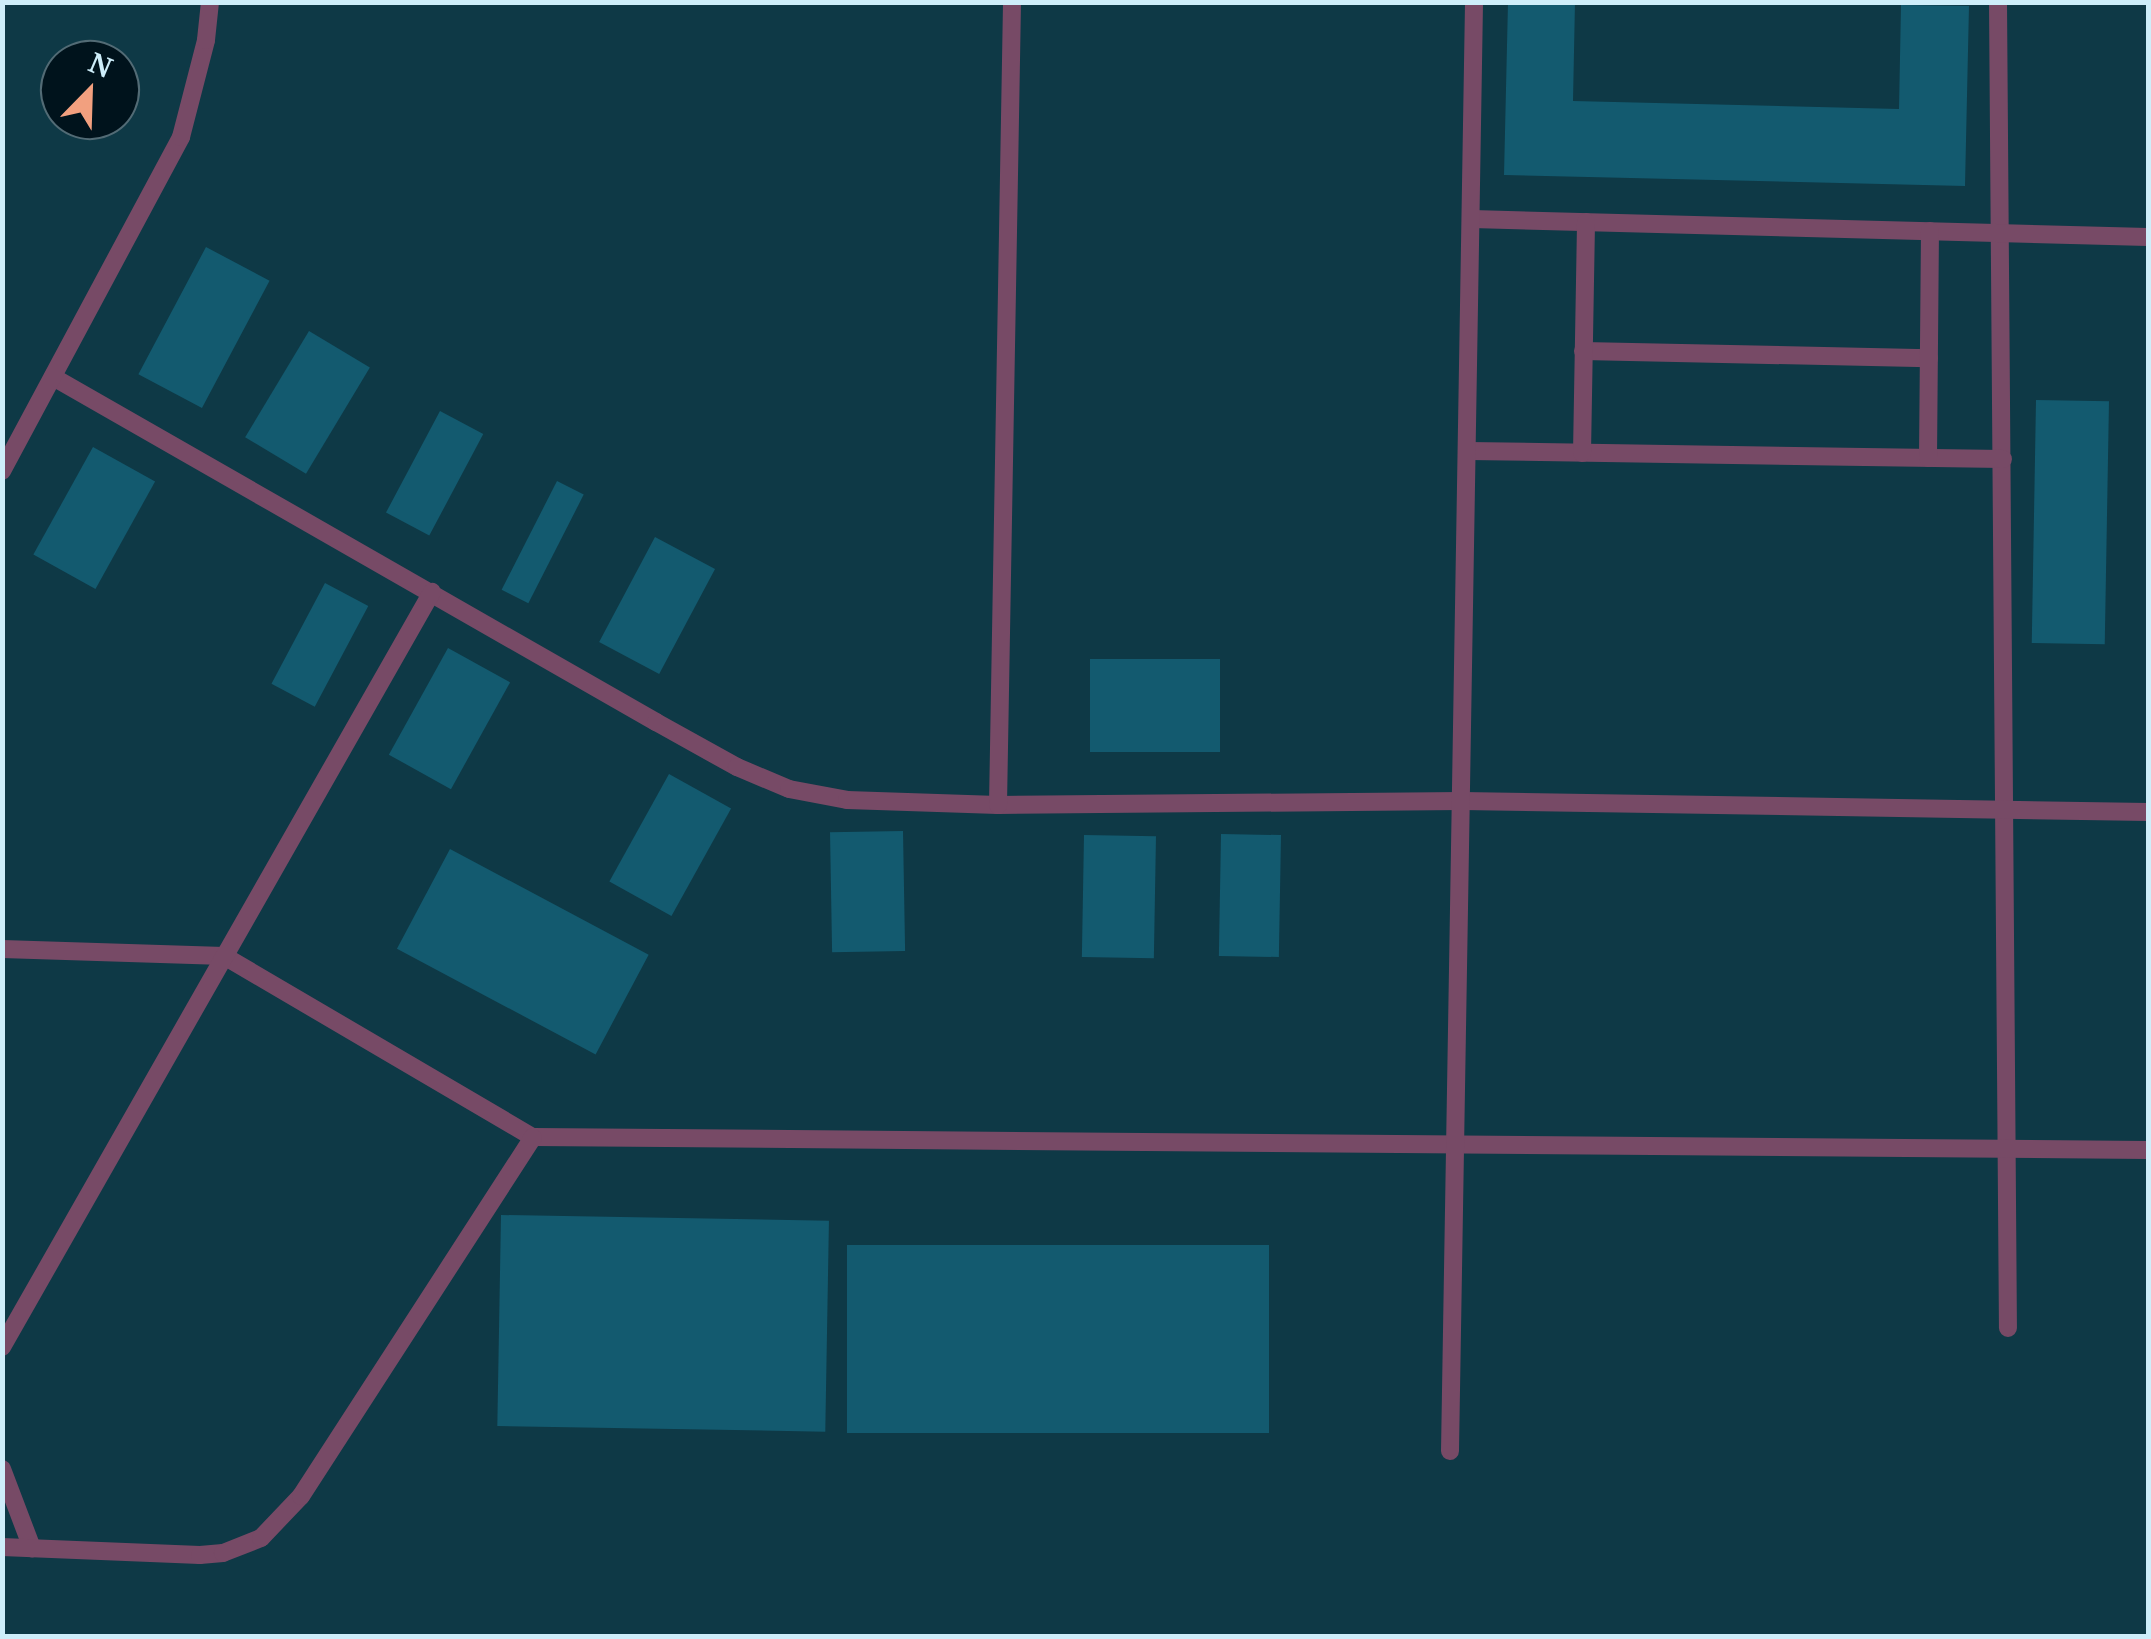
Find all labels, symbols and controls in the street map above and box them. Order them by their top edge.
north arrow [40,40,140,140]
text: N [83,42,119,86]

